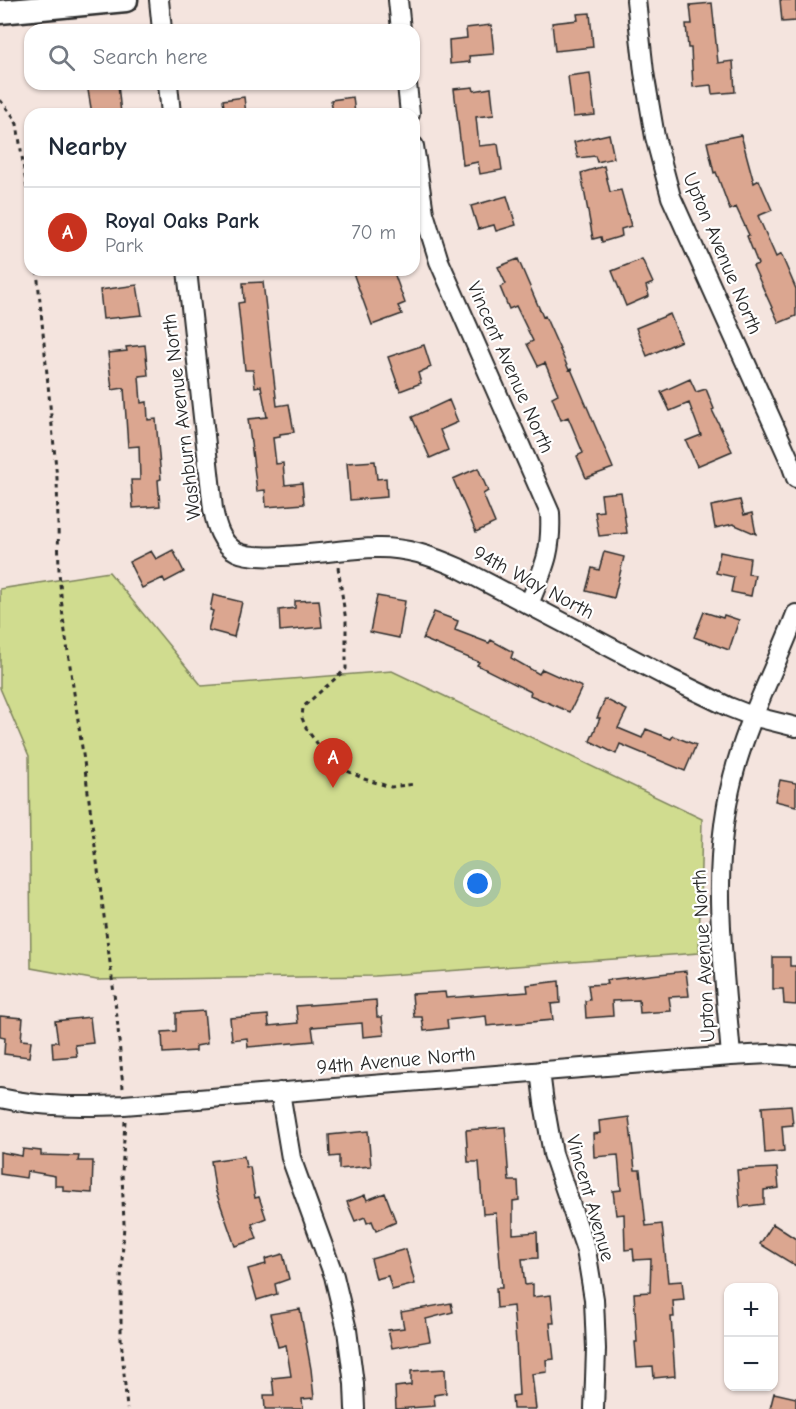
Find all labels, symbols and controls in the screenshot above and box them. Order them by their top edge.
search box [24,24,420,90]
icon: search [45,41,78,74]
text: Search here [93,44,208,70]
text: Nearby [48,132,127,162]
street label: Upton Avenue North [678,169,767,338]
text: Royal Oaks Park [105,208,259,234]
text: A [62,221,73,244]
text: 70 m [351,221,396,244]
text: Park [105,234,143,257]
street label: Vincent Avenue North [462,278,559,456]
street label: Washburn Avenue North [157,312,206,521]
street label: 94th Way North [469,541,598,624]
pin: A [314,738,352,788]
your location [463,869,492,898]
street label: Upton Avenue North [687,869,720,1043]
street label: 94th Avenue North [316,1042,476,1079]
street label: Vincent Avenue [562,1132,620,1264]
map controls [724,1283,778,1391]
button: + [724,1283,778,1337]
button: − [724,1337,778,1391]

